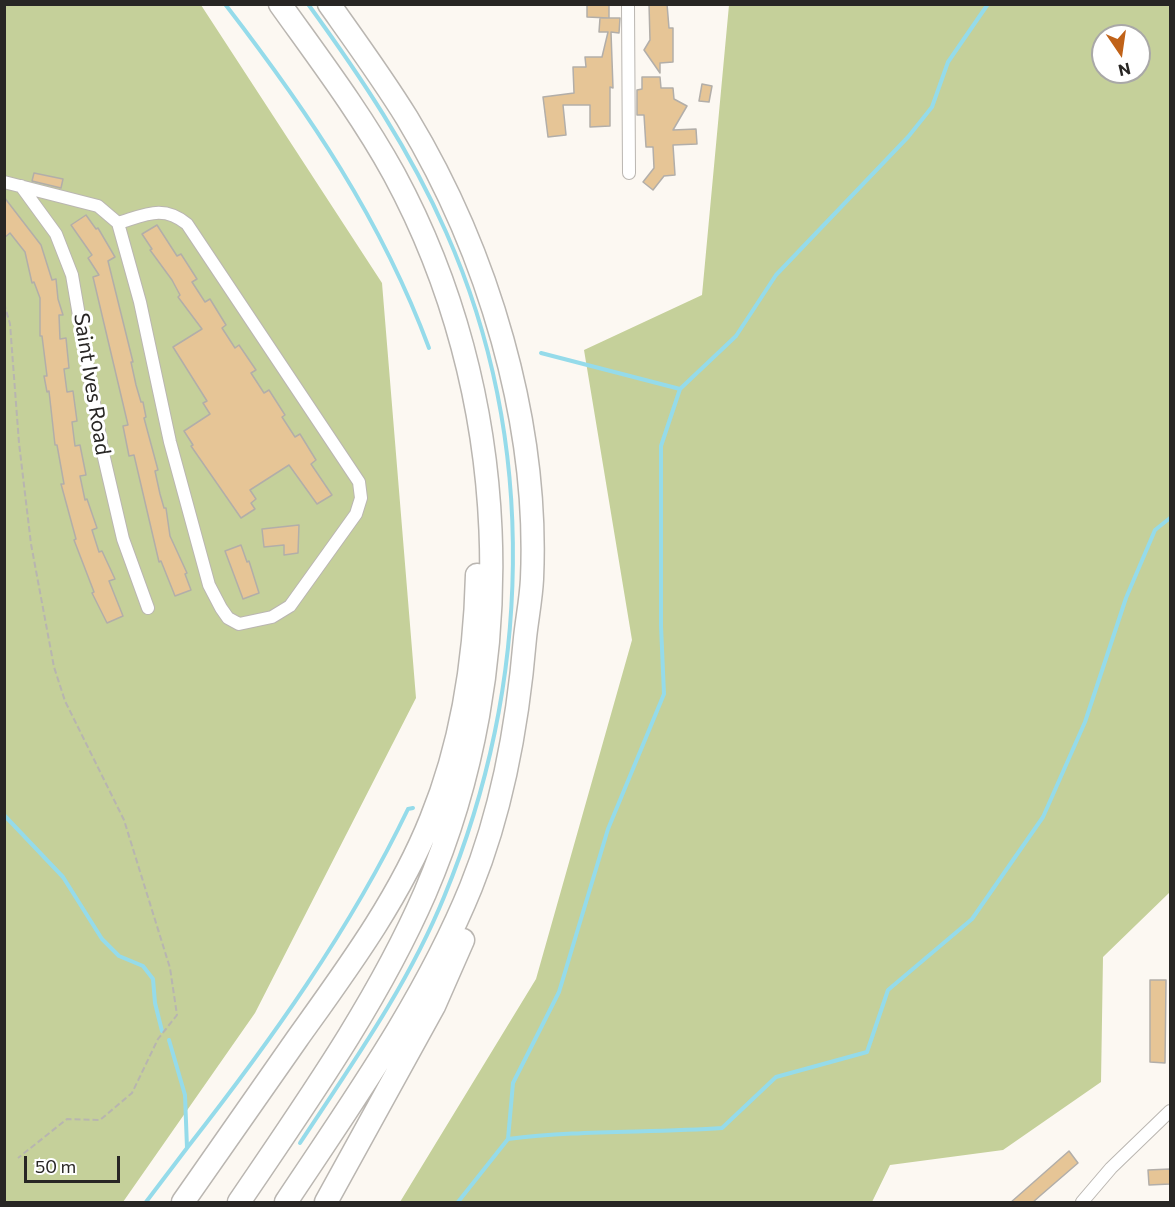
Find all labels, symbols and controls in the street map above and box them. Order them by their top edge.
north arrow [1091,24,1151,84]
text: N [1117,59,1133,81]
street label: Saint Ives Road [68,311,116,457]
scale bar [27,1144,123,1182]
text: 50 m [35,1155,76,1177]

